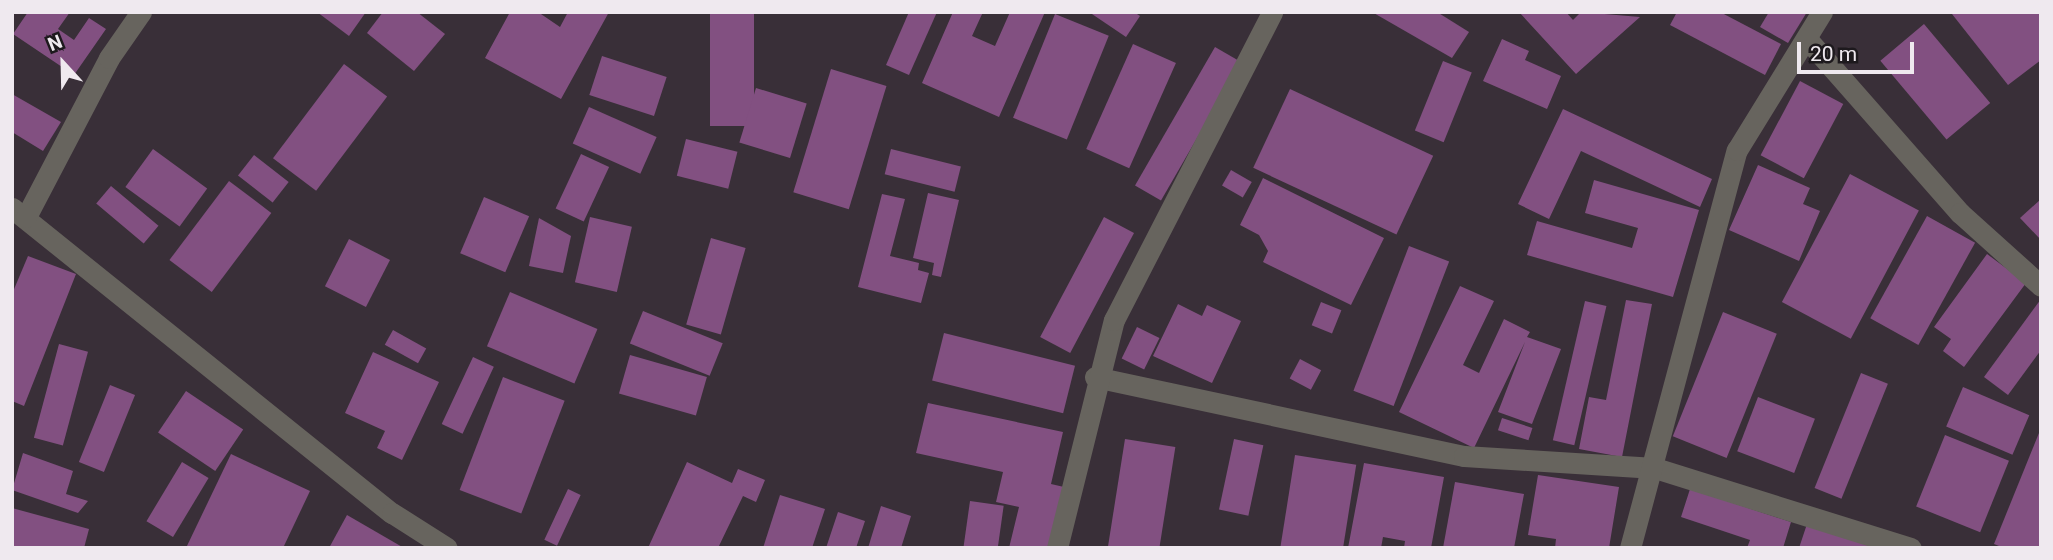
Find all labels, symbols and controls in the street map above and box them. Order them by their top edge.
north arrow [28,28,98,98]
scale bar [1801,28,1918,72]
text: N [44,30,65,56]
text: 20 m [1810,42,1857,66]

